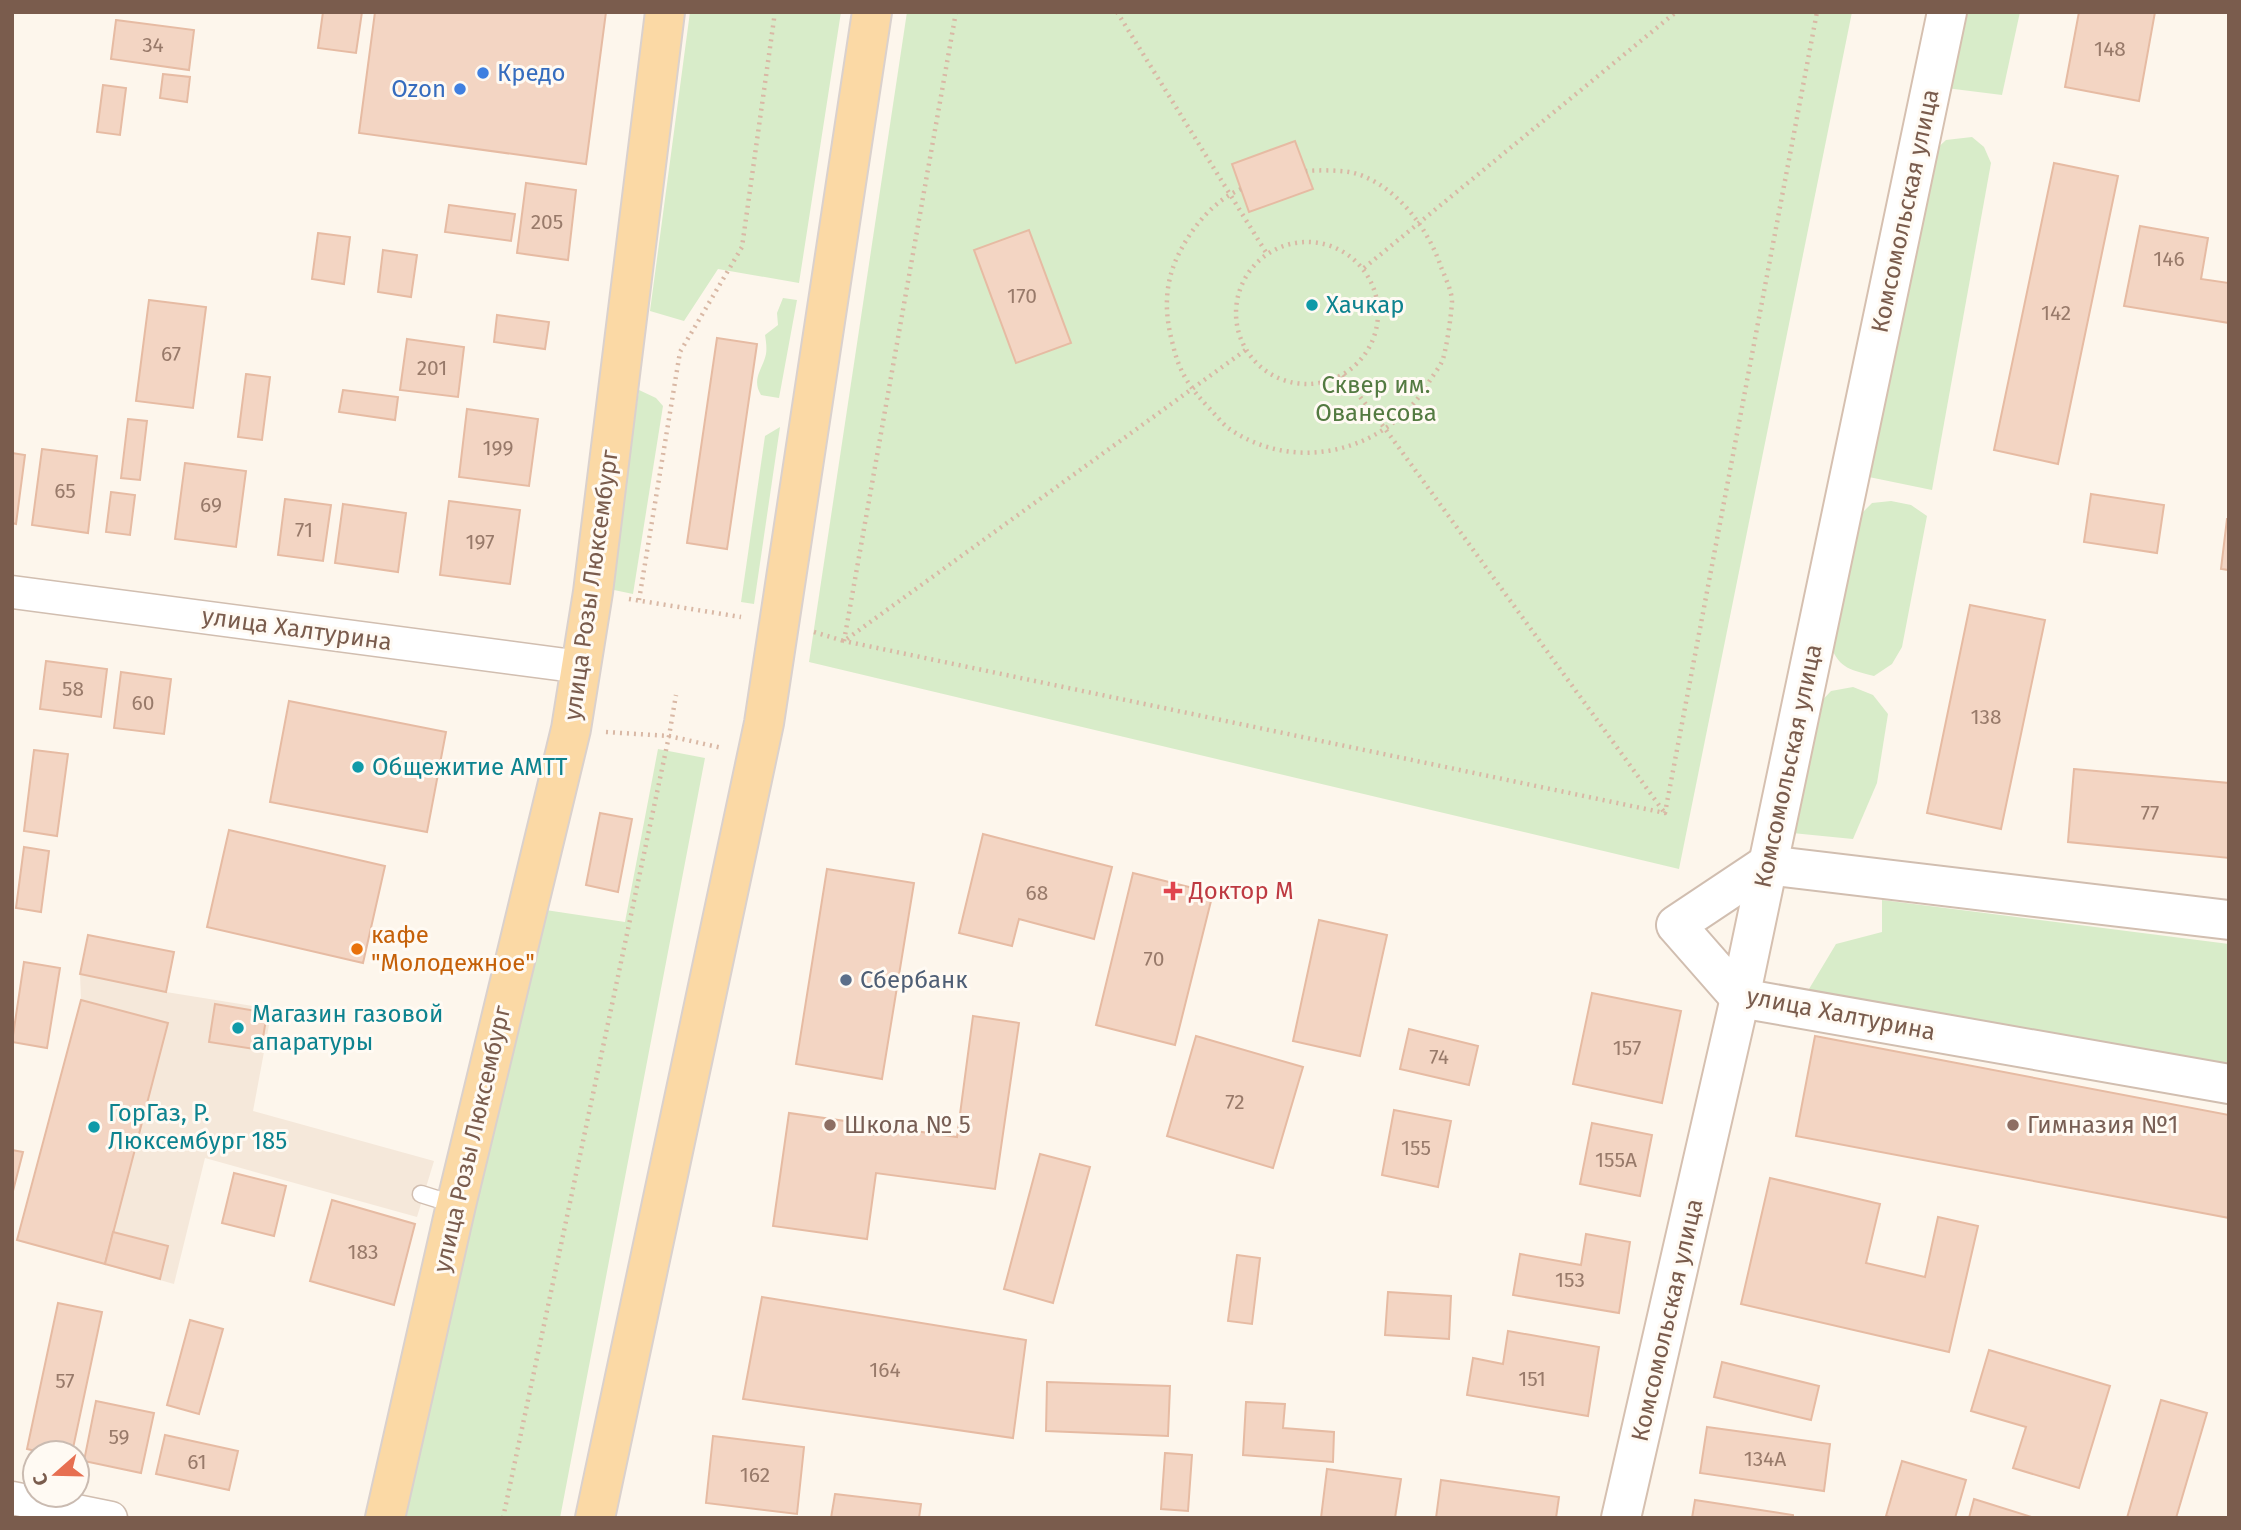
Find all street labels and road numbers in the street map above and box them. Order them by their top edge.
street label: Комсомольская улица [1866,87,1944,335]
street label: улица Розы Люксембург [558,447,624,722]
street label: улица Халтурина [200,602,394,656]
street label: Комсомольская улица [1749,642,1827,890]
street label: улица Халтурина [1744,982,1938,1046]
street label: улица Розы Люксембург [428,1002,517,1275]
street label: Комсомольская улица [1625,1196,1709,1444]

